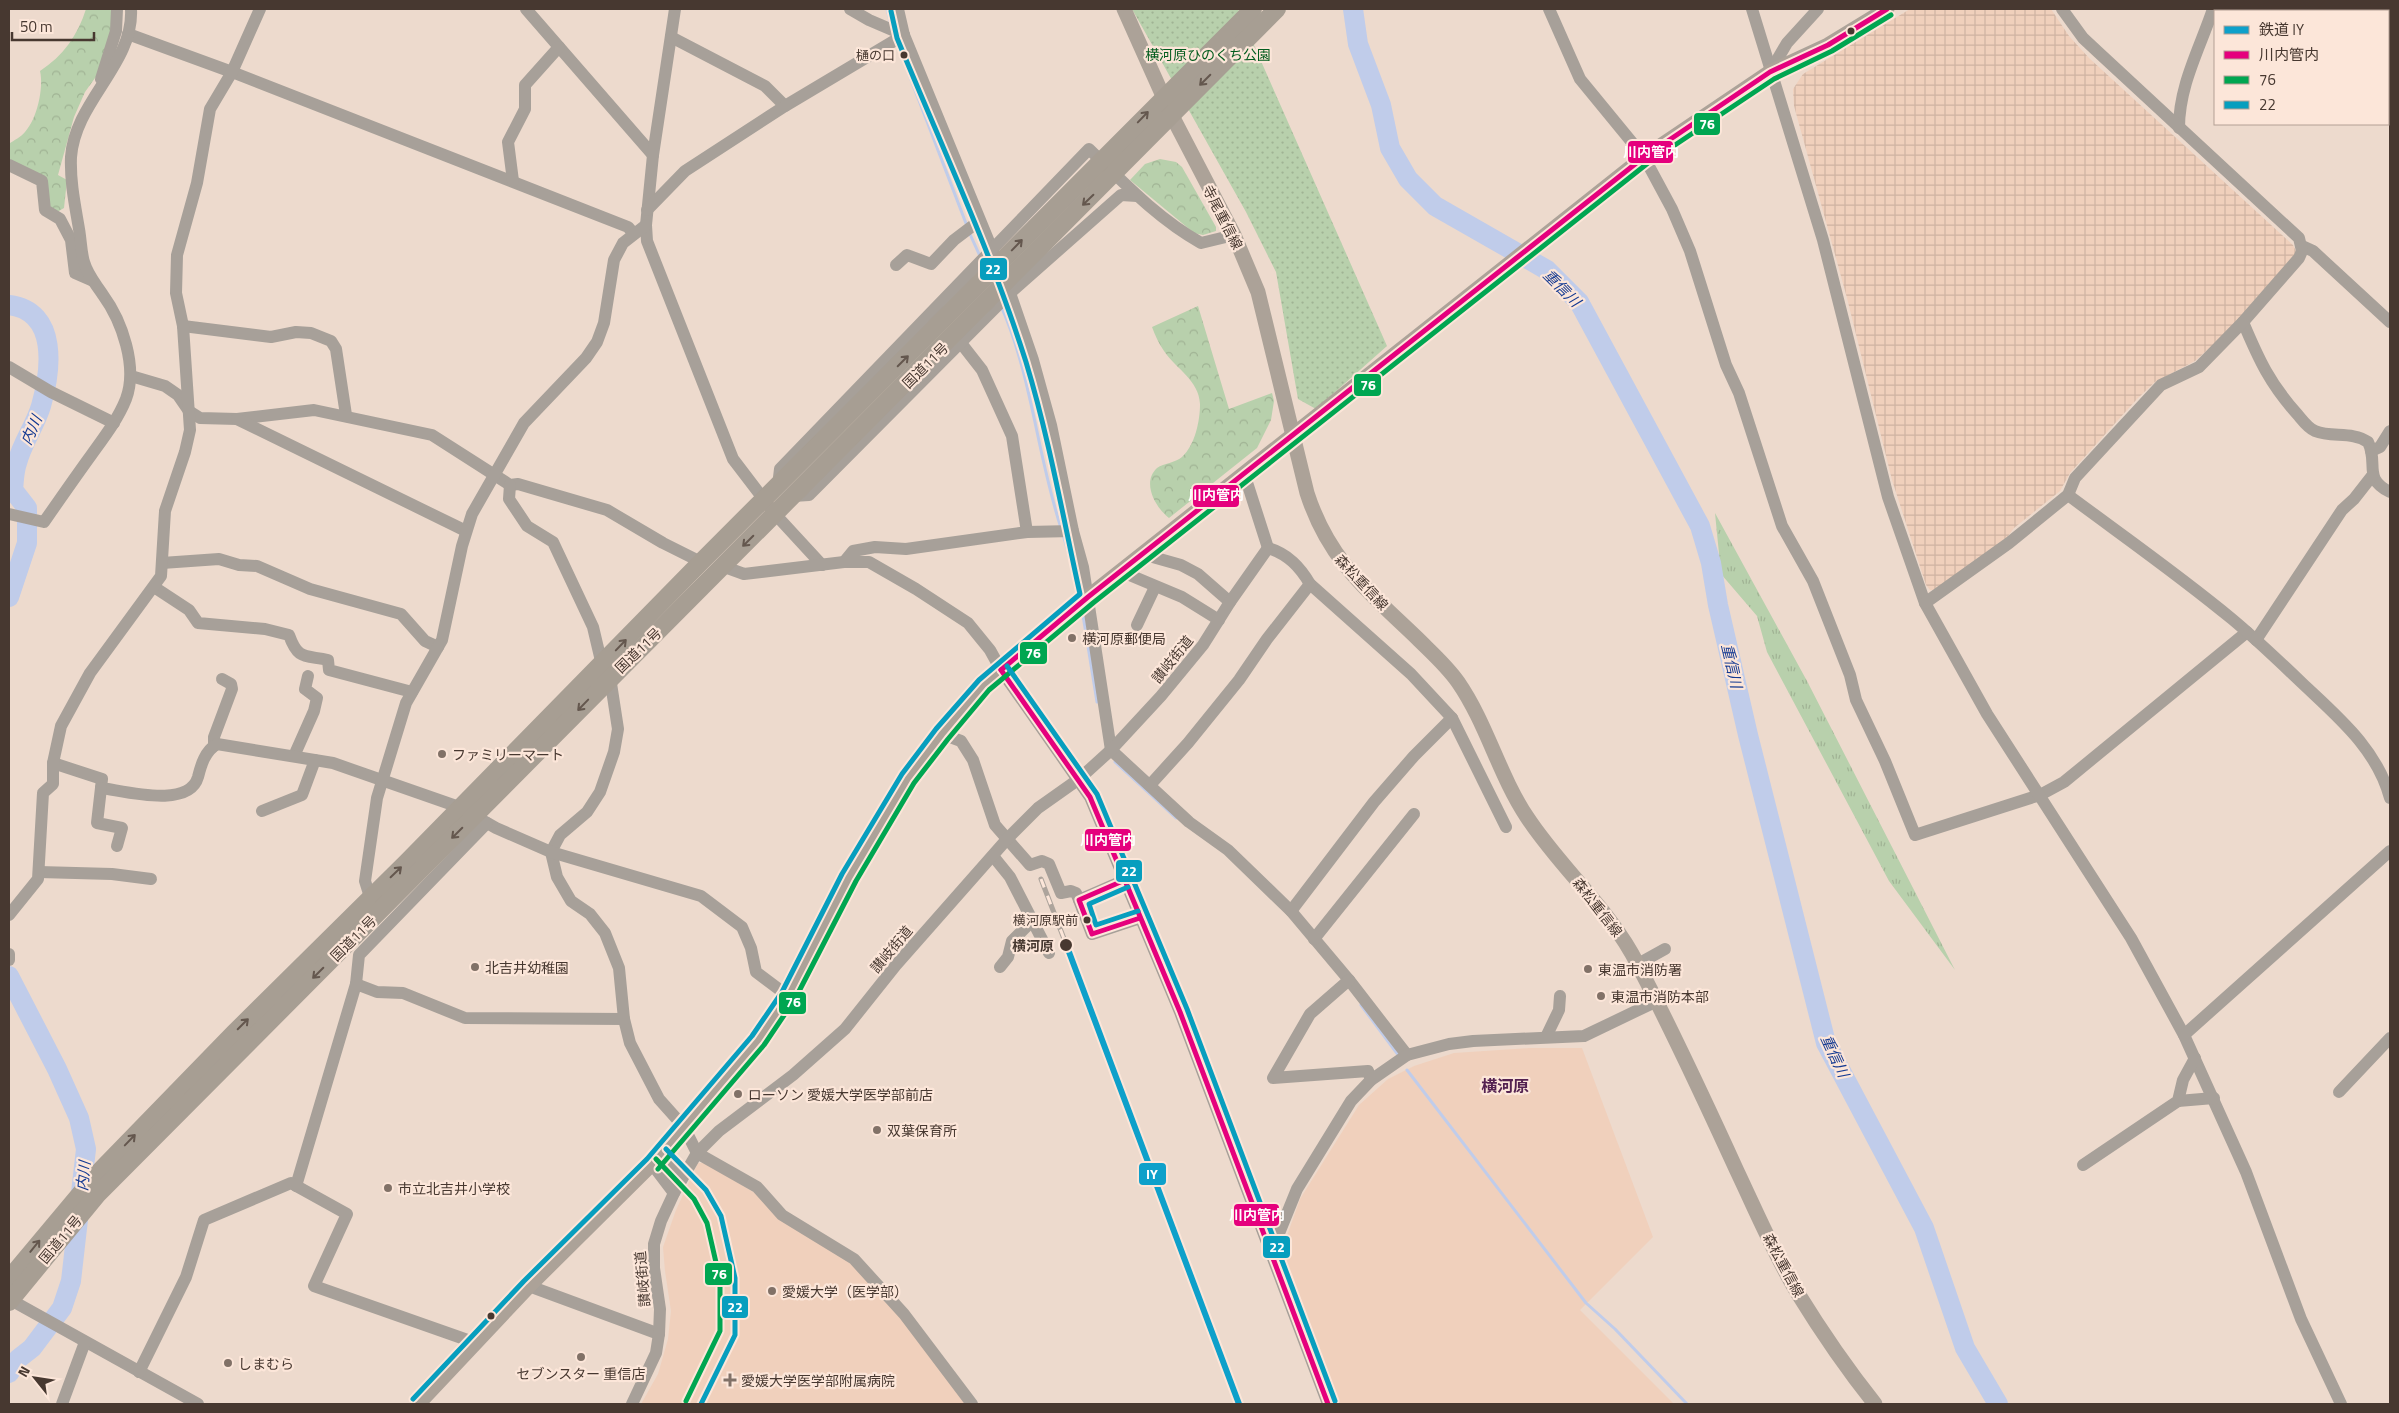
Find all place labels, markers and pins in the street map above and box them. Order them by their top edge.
unlabelled marker [1846,26,1856,36]
place label: 樋の口 [856,45,895,65]
marker: 樋の口 [899,50,909,60]
place label: 横河原郵便局 [1082,628,1166,649]
marker: 横河原郵便局 [1066,632,1078,644]
place label: ファミリーマート [452,744,564,765]
marker: ファミリーマート [436,748,448,760]
place label: 横河原駅前 [1013,910,1078,930]
marker: 横河原駅前 [1082,915,1092,925]
place label: 横河原 [1012,935,1054,956]
marker: 横河原 [1058,937,1074,953]
place label: 北吉井幼稚園 [485,957,569,978]
place label: 東温市消防署 [1598,959,1682,980]
marker: 北吉井幼稚園 [469,961,481,973]
marker: 東温市消防署 [1582,963,1594,975]
place label: 東温市消防本部 [1611,986,1709,1007]
marker: 東温市消防本部 [1595,990,1607,1002]
place label: ローソン 愛媛大学医学部前店 [748,1084,933,1105]
marker: ローソン 愛媛大学医学部前店 [732,1088,744,1100]
place label: 双葉保育所 [887,1120,957,1141]
marker: 双葉保育所 [871,1124,883,1136]
place label: 市立北吉井小学校 [398,1178,510,1199]
marker: 市立北吉井小学校 [382,1182,394,1194]
place label: 愛媛大学（医学部） [782,1281,908,1302]
marker: 愛媛大学（医学部） [766,1285,778,1297]
unlabelled marker [486,1311,496,1321]
marker: セブンスター 重信店 [575,1351,587,1363]
place label: しまむら [238,1353,294,1374]
marker: しまむら [222,1357,234,1369]
place label: セブンスター 重信店 [517,1363,645,1384]
place label: 愛媛大学医学部附属病院 [741,1370,895,1391]
marker: 愛媛大学医学部附属病院 [723,1373,737,1387]

